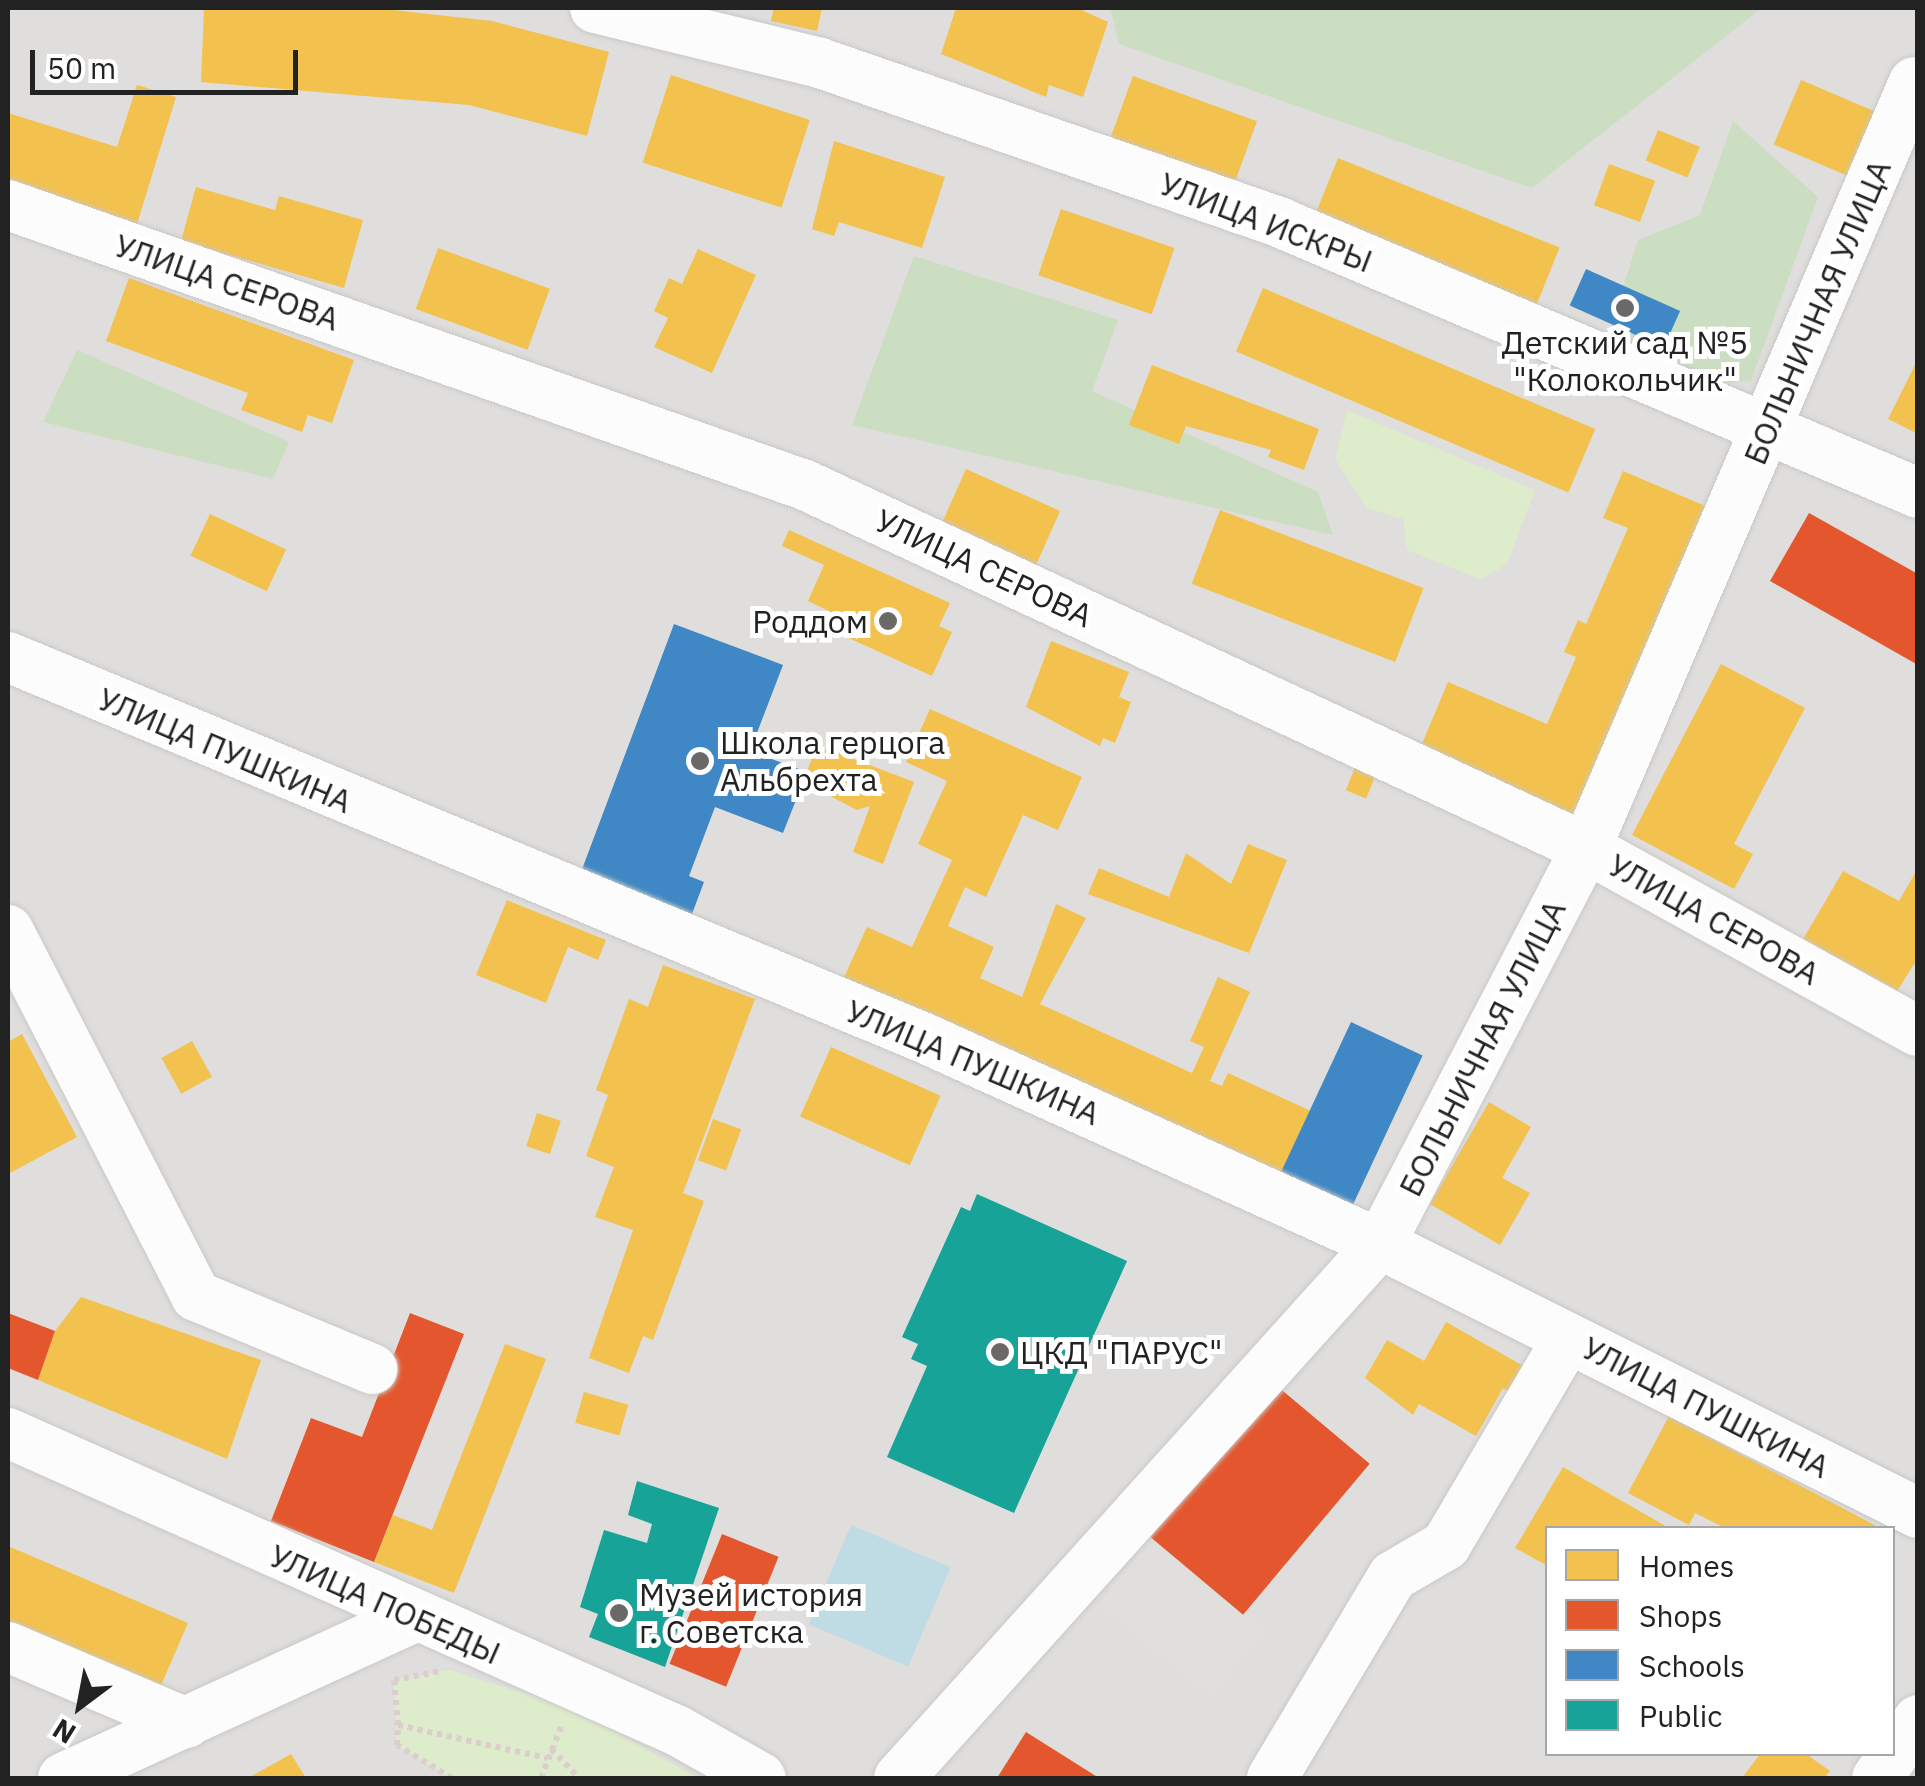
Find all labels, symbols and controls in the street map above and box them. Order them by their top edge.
scale bar [35,30,302,92]
text: 50 m [47,48,116,87]
street label: БОЛЬНИЧНАЯ УЛИЦА [1735,154,1899,470]
street label: УЛИЦА ИСКРЫ [1154,164,1378,280]
street label: УЛИЦА СЕРОВА [110,226,344,338]
marker: Детский сад №5 "Колокольчик" [1614,297,1636,319]
place label: Детский сад №5 "Колокольчик" [1502,324,1748,399]
street label: УЛИЦА СЕРОВА [869,501,1099,635]
place label: Роддом [752,602,868,640]
marker: Роддом [877,610,899,632]
street label: УЛИЦА ПУШКИНА [92,679,358,821]
place label: Школа герцога Альбрехта [720,724,945,799]
marker: Школа герцога Альбрехта [689,750,711,772]
street label: УЛИЦА СЕРОВА [1602,845,1826,993]
street label: БОЛЬНИЧНАЯ УЛИЦА [1391,894,1573,1202]
street label: УЛИЦА ПУШКИНА [840,991,1106,1133]
street label: УЛИЦА ПУШКИНА [1576,1328,1836,1486]
place label: ЦКД "ПАРУС" [1020,1333,1222,1371]
marker: ЦКД "ПАРУС" [989,1341,1011,1363]
legend [1545,1526,1895,1756]
street label: УЛИЦА ПОБЕДЫ [264,1536,506,1672]
text: Homes [1639,1546,1734,1585]
place label: Музей история г. Советска [639,1576,863,1651]
text: Shops [1639,1596,1722,1635]
marker: Музей история г. Советска [608,1602,630,1624]
text: Schools [1639,1646,1745,1685]
north arrow [30,1656,130,1756]
text: Public [1639,1696,1722,1735]
text: N [45,1711,82,1753]

